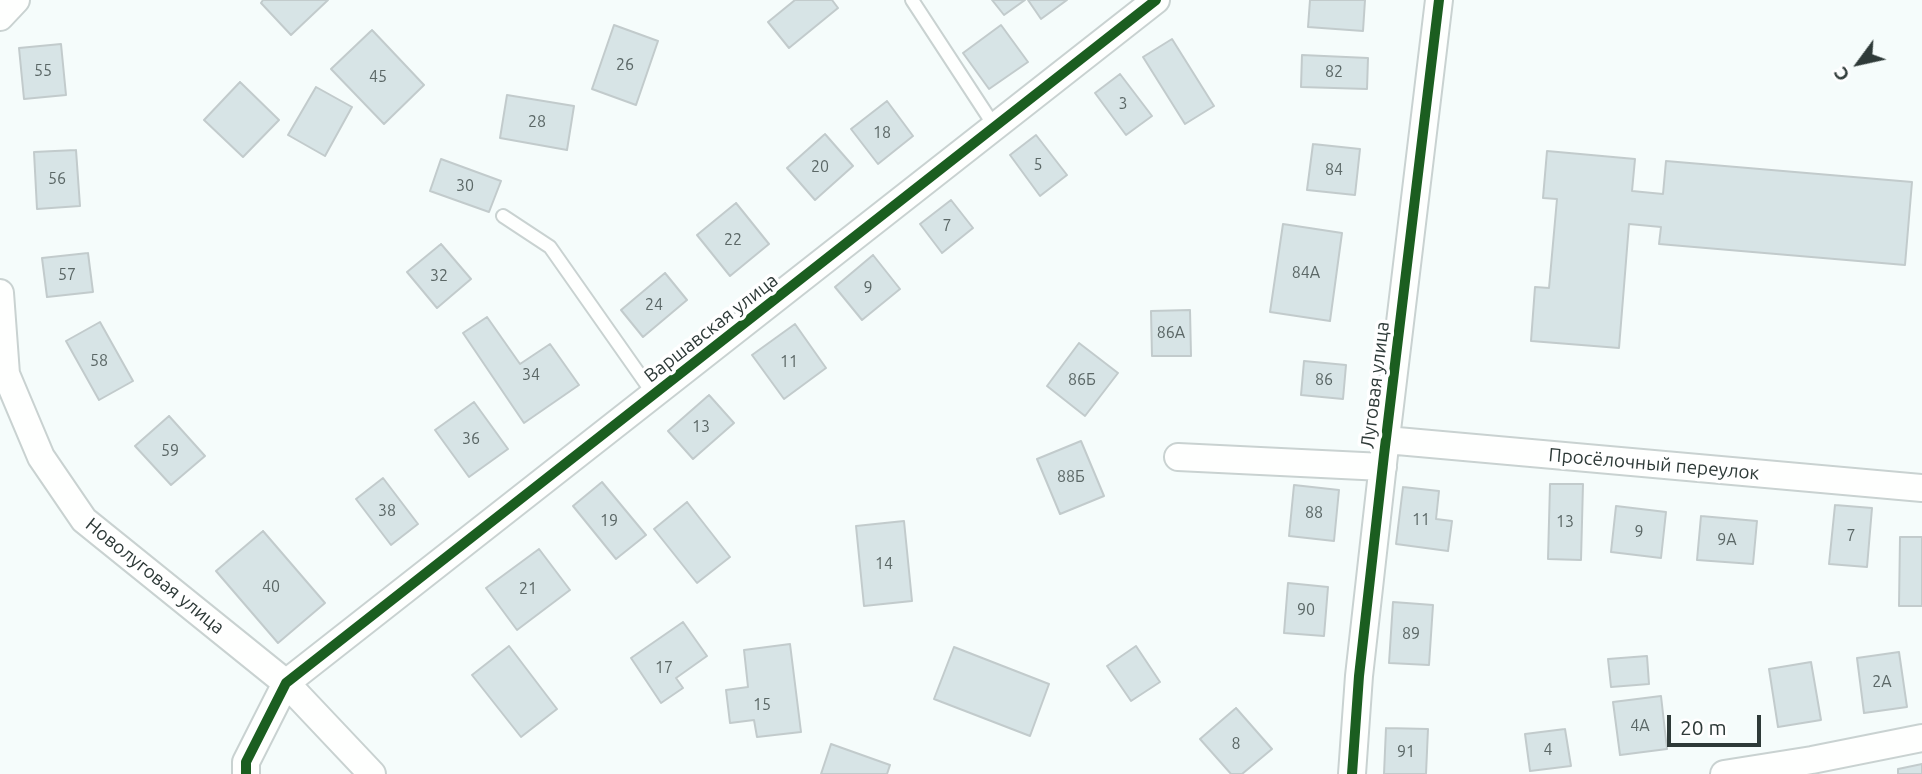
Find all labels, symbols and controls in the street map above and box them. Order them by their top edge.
north arrow [1824,28,1894,98]
house number: 26 [616,55,634,75]
house number: 55 [34,61,52,81]
house number: 82 [1325,62,1343,82]
text: С [1829,63,1854,86]
house number: 45 [369,67,387,87]
house number: 3 [1118,94,1128,114]
house number: 28 [528,112,546,132]
house number: 18 [873,123,891,143]
house number: 5 [1033,155,1043,175]
house number: 20 [811,157,829,177]
house number: 84 [1325,160,1343,180]
house number: 56 [48,169,66,189]
house number: 30 [456,176,474,196]
house number: 7 [942,216,952,236]
house number: 22 [724,230,742,250]
house number: 84А [1292,263,1320,283]
house number: 57 [58,265,76,285]
house number: 32 [430,266,448,286]
street label: Варшавская улица [640,269,782,387]
house number: 9 [863,278,873,298]
house number: 24 [645,295,663,315]
street label: Луговая улица [1356,320,1394,450]
house number: 86А [1157,323,1185,343]
house number: 58 [90,351,108,371]
house number: 11 [780,352,798,372]
house number: 34 [522,365,540,385]
house number: 86Б [1068,370,1096,390]
house number: 86 [1315,370,1333,390]
house number: 13 [692,417,710,437]
house number: 36 [462,429,480,449]
house number: 59 [161,441,179,461]
street label: Просёлочный переулок [1548,443,1760,485]
house number: 88Б [1057,467,1085,487]
house number: 38 [378,501,396,521]
house number: 88 [1305,503,1323,523]
house number: 11 [1412,510,1430,530]
house number: 19 [600,511,618,531]
house number: 13 [1556,512,1574,532]
street label: Новолуговая улица [81,513,229,639]
house number: 9 [1634,522,1644,542]
house number: 7 [1846,526,1856,546]
house number: 9А [1717,530,1737,550]
house number: 14 [875,554,893,574]
house number: 40 [262,577,280,597]
house number: 21 [519,579,537,599]
house number: 90 [1297,600,1315,620]
house number: 89 [1402,624,1420,644]
house number: 17 [655,658,673,678]
house number: 2А [1872,672,1892,692]
house number: 15 [753,695,771,715]
scale bar [1670,700,1764,744]
text: 20 m [1680,715,1727,739]
house number: 4А [1630,716,1650,736]
house number: 8 [1231,734,1241,754]
house number: 4 [1543,740,1553,760]
house number: 91 [1397,742,1415,762]

